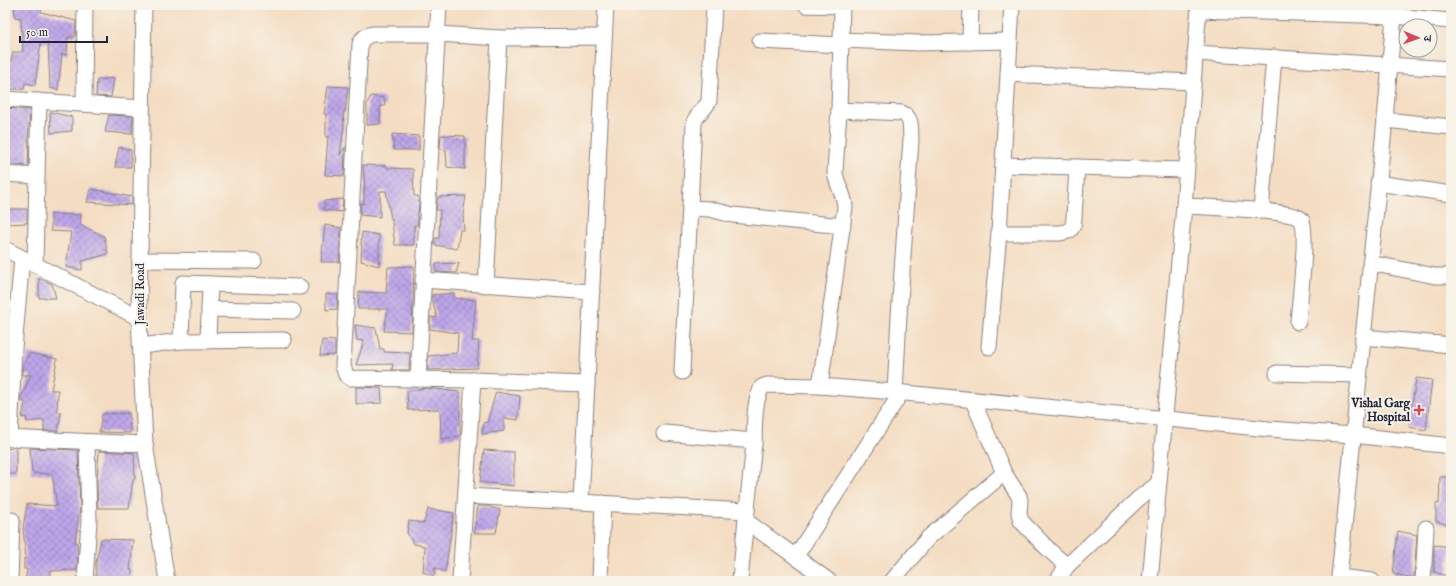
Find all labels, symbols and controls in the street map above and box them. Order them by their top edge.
scale bar [20,18,107,44]
north arrow [1398,18,1438,58]
text: 50 m [26,25,48,40]
text: उ [1420,34,1434,43]
street label: Jawadi Road [133,262,149,327]
place label: Vishal Garg Hospital [1351,396,1411,426]
marker: Vishal Garg Hospital [1413,404,1425,416]

